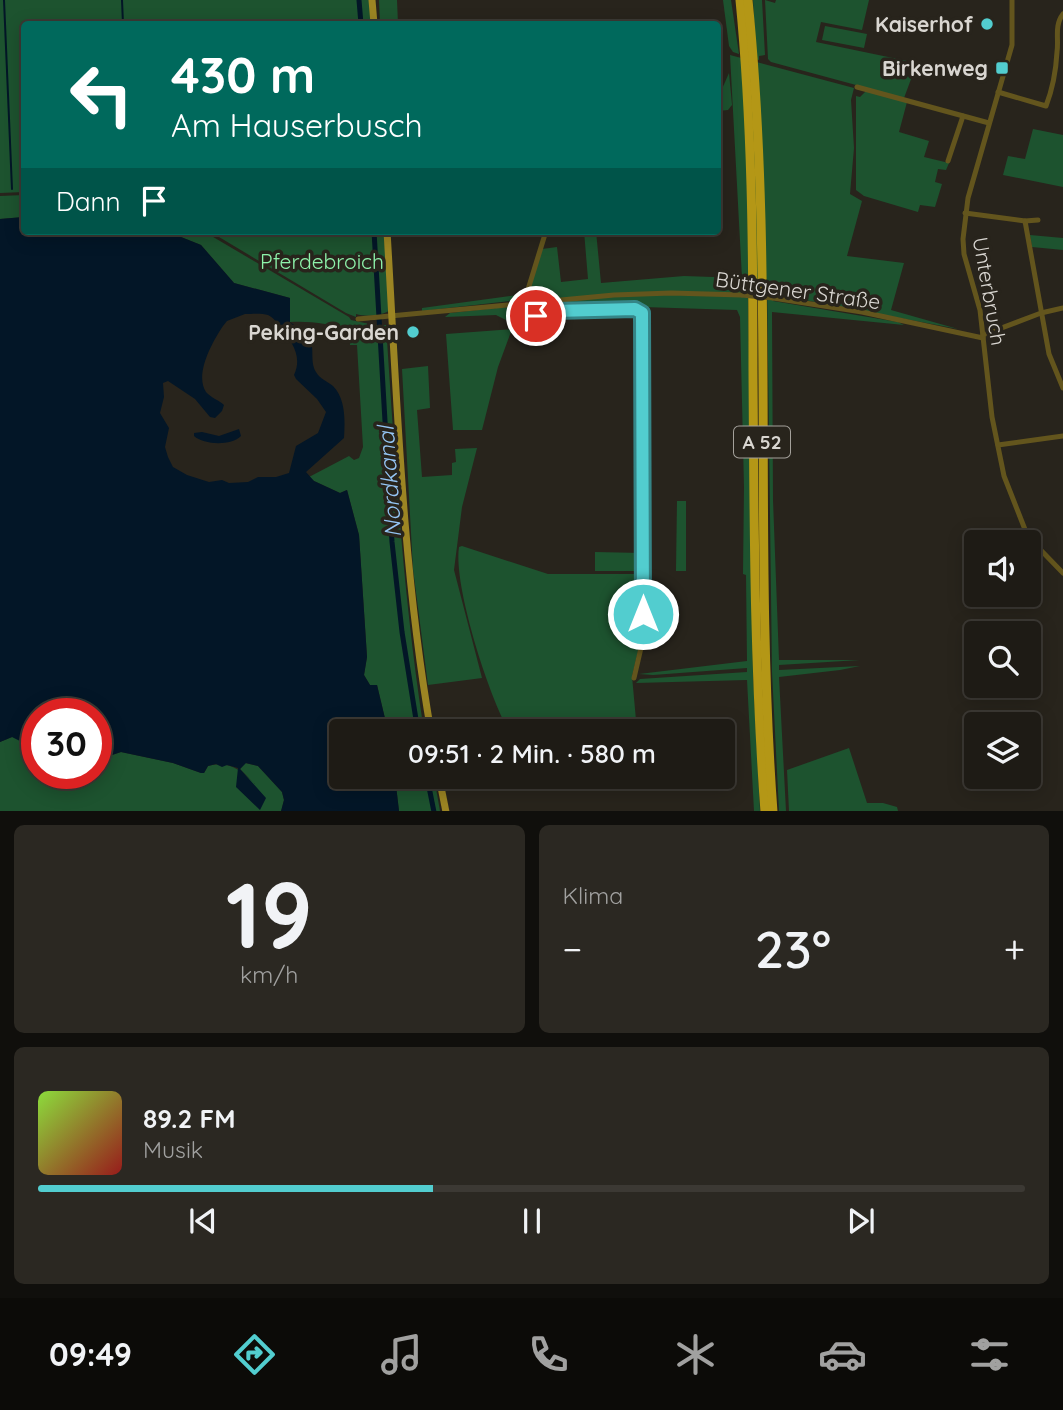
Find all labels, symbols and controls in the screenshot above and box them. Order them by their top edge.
place label: Kaiserhof [875,11,974,37]
marker: Kaiserhof [979,16,995,32]
text: 430 m [171,44,315,105]
icon: left [56,49,147,140]
place label: Birkenweg [882,55,988,81]
marker: Birkenweg [994,60,1010,76]
text: Am Hauserbusch [171,105,423,145]
icon: arrive [135,182,173,220]
text: Dann [56,185,121,218]
street label: Unterbruch [968,235,1012,347]
park label: Pferdebroich [260,248,384,274]
street label: Büttgener Straße [714,266,882,314]
pin [506,286,566,346]
icon: arrive [517,297,555,335]
place label: Peking-Garden [248,319,399,345]
marker: Peking-Garden [405,324,421,340]
water label: Nordkanal [370,423,407,539]
road number: A 52 [734,426,790,458]
map controls [964,530,1041,789]
button: sound [964,530,1041,607]
position arrow [606,577,680,651]
button: search [964,621,1041,698]
speed limit sign: 30 [21,698,112,789]
button: layers [964,712,1041,789]
text: 09:51 · 2 Min. · 580 m [408,737,656,770]
text: 19 [226,857,313,971]
text: Klima [563,881,623,910]
text: 23° [755,916,831,981]
text: − [563,925,582,973]
text: + [1004,925,1025,973]
text: km/h [240,960,298,989]
text: 89.2 FM [143,1102,235,1135]
text: Musik [143,1135,203,1164]
icon: previous [184,1202,222,1240]
icon: pause [513,1202,551,1240]
icon: next [842,1202,880,1240]
icon: directions [230,1330,279,1379]
icon: music [377,1330,426,1379]
icon: phone [524,1330,573,1379]
icon: climate [671,1330,720,1379]
icon: car [818,1330,867,1379]
icon: filters [965,1330,1014,1379]
text: 09:49 [49,1334,132,1374]

